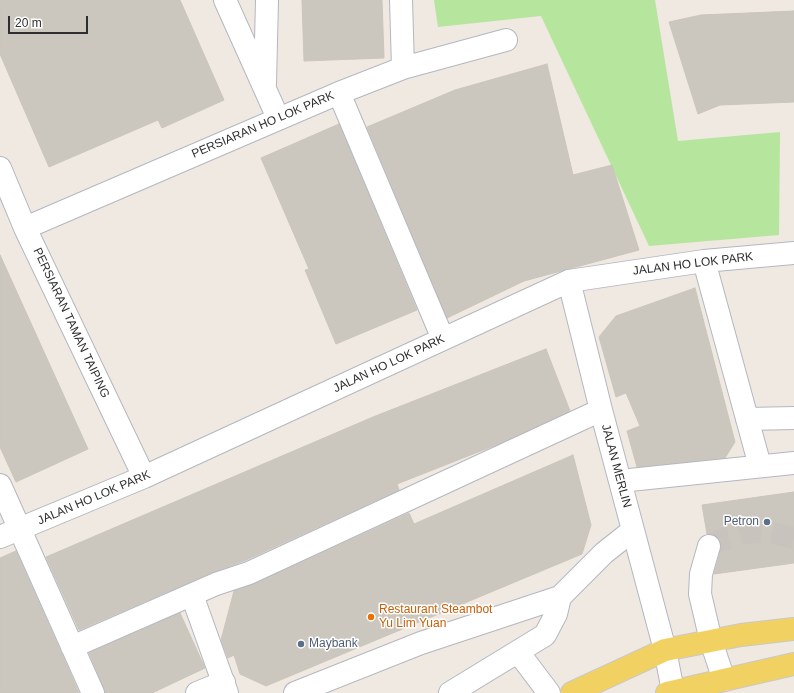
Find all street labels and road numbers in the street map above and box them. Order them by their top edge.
street label: PERSIARAN HO LOK PARK [190,88,336,162]
street label: PERSIARAN TAMAN TAIPING [30,246,112,400]
street label: JALAN HO LOK PARK [632,249,754,279]
street label: JALAN HO LOK PARK [331,332,447,396]
street label: JALAN MERLIN [598,423,634,509]
street label: JALAN HO LOK PARK [35,468,153,528]

